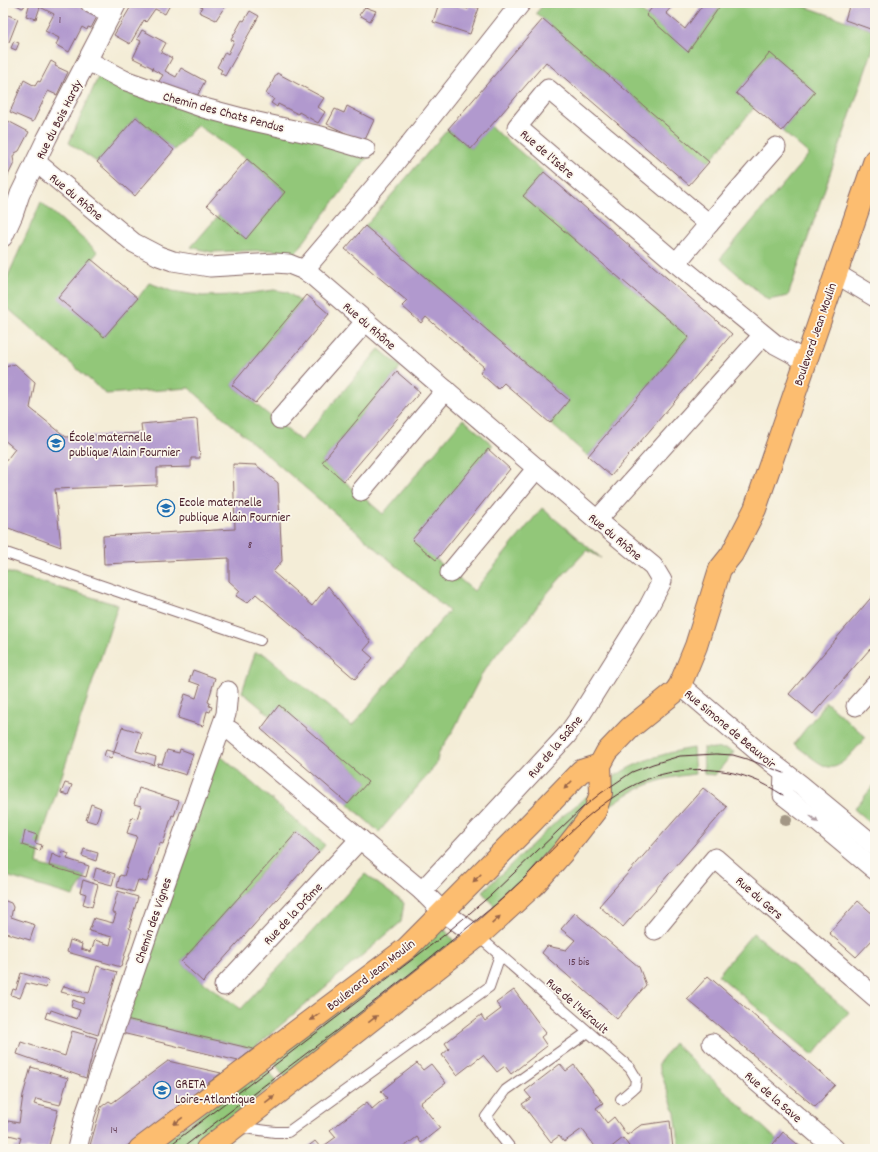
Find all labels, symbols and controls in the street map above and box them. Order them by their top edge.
house number: 1 [59,13,61,29]
street label: Rue du Bois Hardy [32,76,89,163]
street label: Chemin des Chats Pendus [160,88,286,139]
street label: Rue de l'Isère [515,126,578,184]
street label: Rue du Rhône [44,170,107,226]
street label: Boulevard Jean Moulin [790,281,843,389]
street label: Rue du Rhône [338,298,399,356]
place label: École maternelle publique Alain Fournier [69,429,181,463]
school or university icon: École maternelle publique Alain Fournier [46,433,66,453]
place label: Ecole maternelle publique Alain Fournier [179,494,291,528]
school or university icon: Ecole maternelle publique Alain Fournier [156,498,176,518]
street label: Rue du Rhône [583,510,646,566]
house number: 8 [248,538,252,554]
street label: Rue Simone de Beauvoir [679,686,780,774]
street label: Rue de la Saône [524,712,588,783]
one-way arrow [563,780,572,790]
one-way arrow [809,815,820,823]
one-way arrow [472,873,482,883]
street label: Rue du Gers [730,873,786,925]
street label: Chemin des Vignes [131,875,178,967]
street label: Rue de la Drôme [260,879,328,950]
one-way arrow [491,915,501,925]
street label: Boulevard Jean Moulin [323,935,420,1017]
house number: 15 bis [568,955,590,971]
street label: Rue de l'Hérault [541,974,612,1040]
one-way arrow [310,1013,320,1021]
one-way arrow [367,1015,378,1023]
street label: Rue de la Save [739,1068,805,1128]
place label: GRETA Loire-Atlantique [175,1076,255,1110]
school or university icon: GRETA Loire-Atlantique [152,1080,172,1100]
one-way arrow [265,1095,276,1103]
one-way arrow [172,1117,183,1125]
house number: 14 [111,1123,117,1139]

